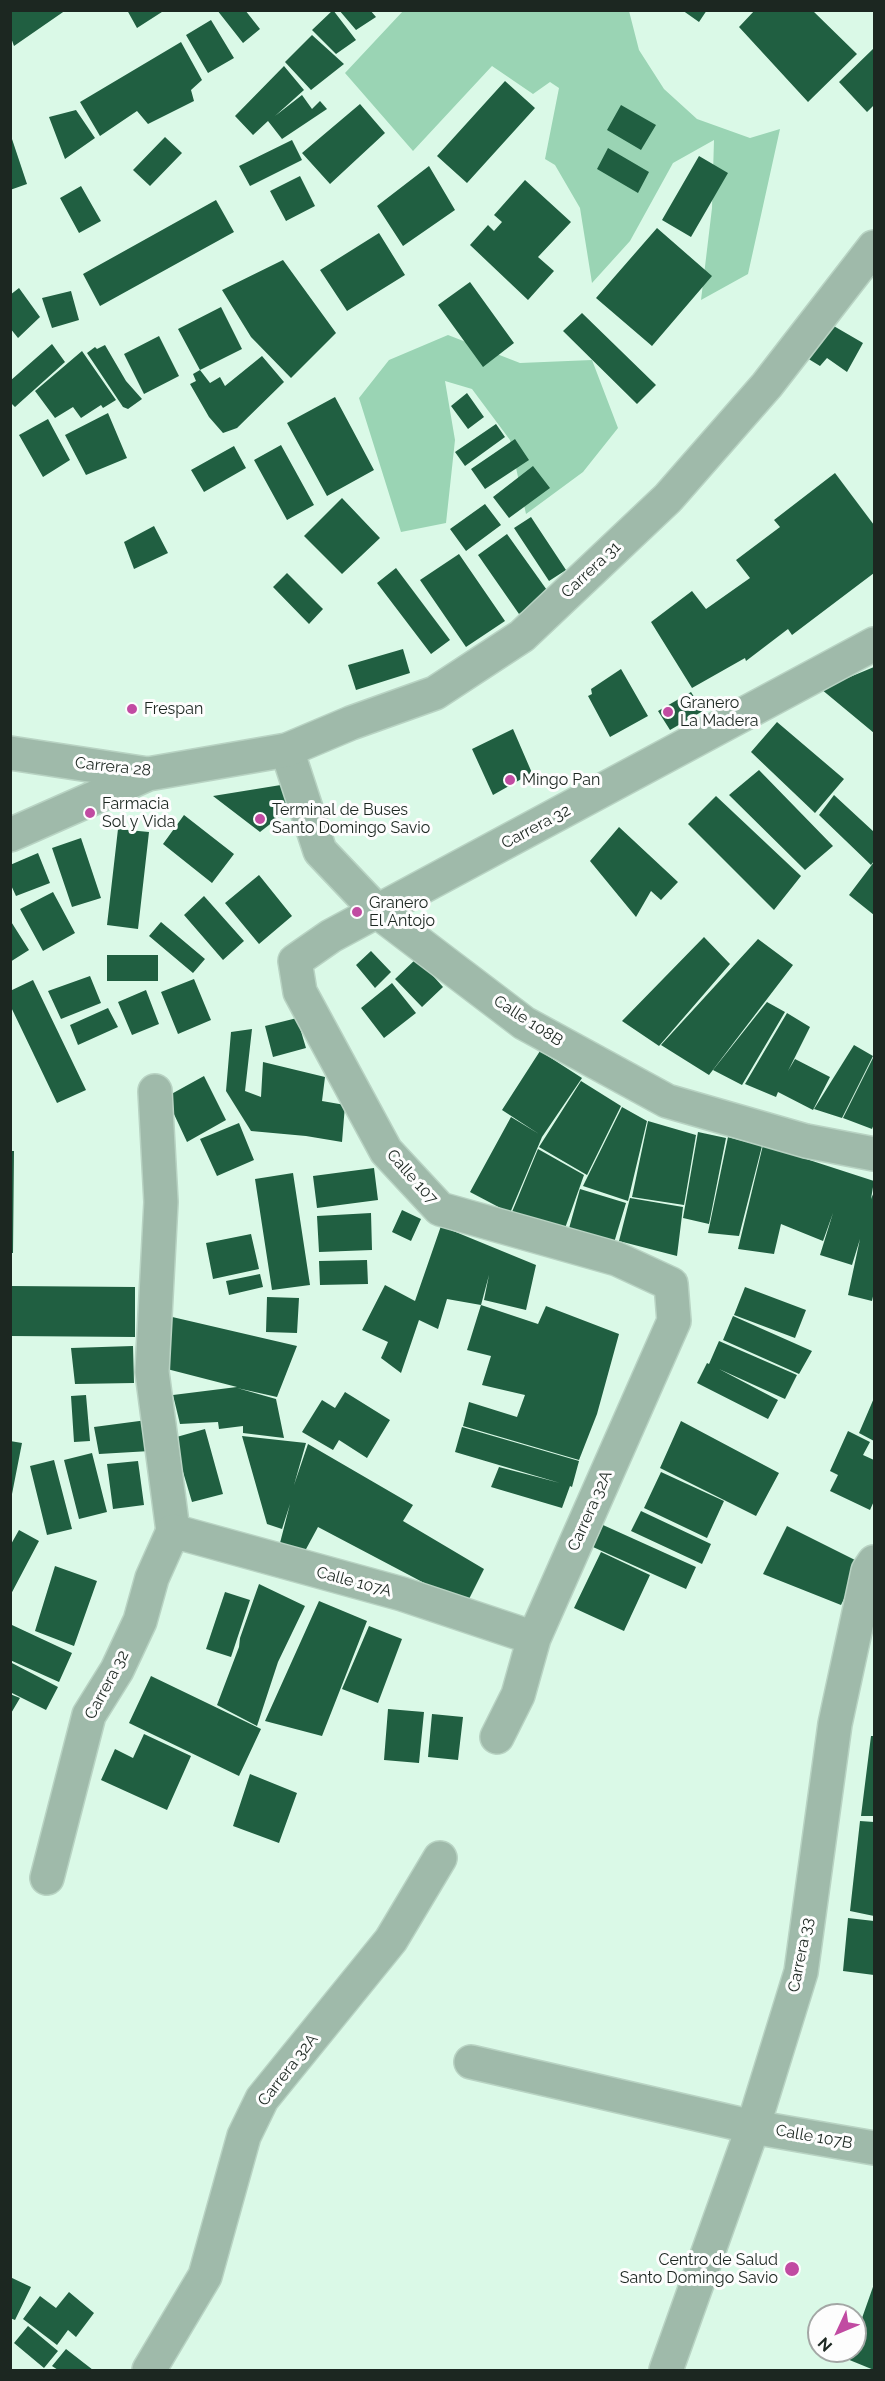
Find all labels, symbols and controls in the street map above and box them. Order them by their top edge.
street label: Carrera 31 [557,538,625,602]
place label: Granero La Madera [680,693,758,731]
place label: Frespan [144,699,203,719]
marker: Frespan [125,702,139,716]
marker: Granero La Madera [661,705,675,719]
street label: Carrera 28 [74,753,152,781]
place label: Mingo Pan [522,770,600,790]
marker: Mingo Pan [503,773,517,787]
place label: Farmacia Sol y Vida [102,794,175,832]
place label: Terminal de Buses Santo Domingo Savio [272,800,430,838]
street label: Carrera 32 [498,801,574,853]
marker: Farmacia Sol y Vida [83,806,97,820]
marker: Terminal de Buses Santo Domingo Savio [253,812,267,826]
place label: Granero El Antojo [369,893,435,931]
marker: Granero El Antojo [350,905,364,919]
street label: Calle 108B [490,992,566,1050]
street label: Calle 107 [382,1146,442,1208]
street label: Carrera 32A [564,1468,616,1554]
street label: Calle 107A [314,1563,394,1601]
street label: Carrera 32 [81,1647,133,1723]
street label: Carrera 33 [784,1916,818,1994]
street label: Carrera 32A [254,2030,322,2110]
street label: Calle 107B [774,2121,854,2153]
place label: Centro de Salud Santo Domingo Savio [620,2250,778,2288]
marker: Centro de Salud Santo Domingo Savio [783,2260,801,2278]
north arrow [807,2303,867,2363]
text: N [814,2333,836,2355]

